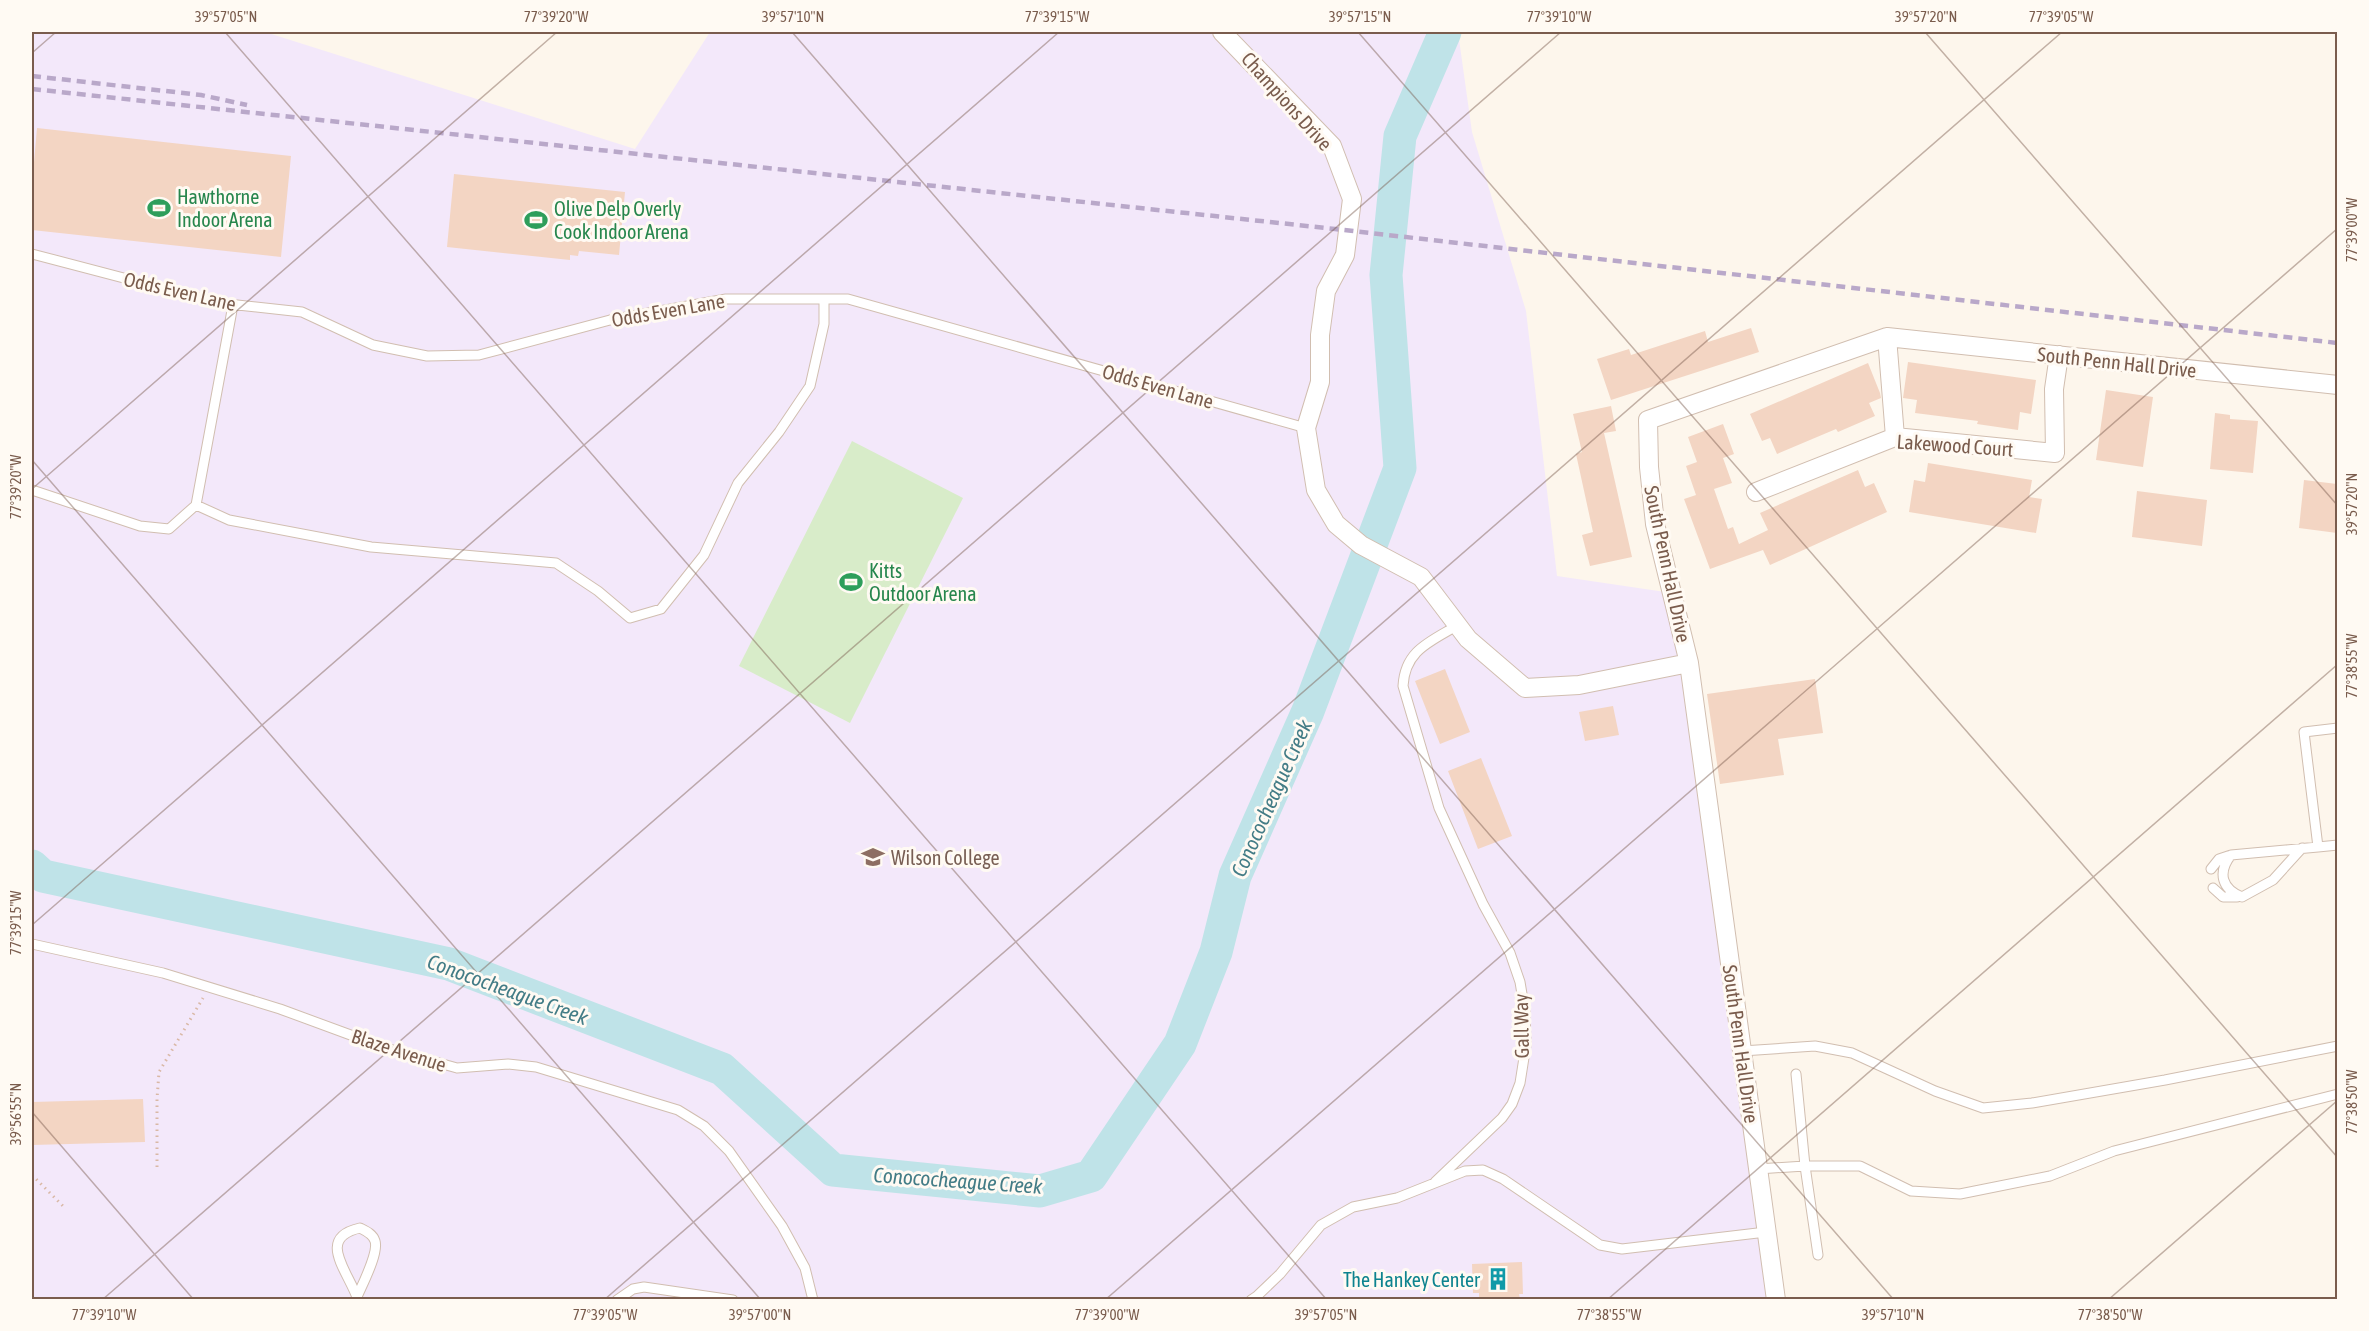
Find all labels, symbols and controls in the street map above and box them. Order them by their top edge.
text: 39°57'05"N [195,8,257,25]
text: 77°39'20"W [524,8,588,25]
text: 39°57'10"N [762,8,824,25]
text: 77°39'15"W [1025,8,1089,25]
text: 39°57'15"N [1329,8,1391,25]
text: 77°39'10"W [1527,8,1591,25]
text: 39°57'20"N [1895,8,1957,25]
text: 77°39'05"W [2029,8,2093,25]
street label: Champions Drive [1237,47,1337,155]
place label: Hawthorne Indoor Arena [177,185,273,231]
sports icon: Hawthorne Indoor Arena [146,195,172,221]
place label: Olive Delp Overly Cook Indoor Arena [554,197,689,243]
text: 77°39'00"W [2343,198,2360,262]
sports icon: Olive Delp Overly Cook Indoor Arena [523,207,549,233]
street label: Odds Even Lane [122,267,238,315]
street label: Odds Even Lane [610,289,726,331]
street label: South Penn Hall Drive [2036,342,2198,382]
street label: Odds Even Lane [1100,359,1216,413]
street label: Lakewood Court [1896,429,2014,461]
text: 77°39'20"W [7,455,24,519]
text: 39°57'20"N [2343,473,2360,535]
street label: South Penn Hall Drive [1640,484,1696,644]
place label: Kitts Outdoor Arena [869,559,977,605]
sports icon: Kitts Outdoor Arena [838,569,864,595]
text: 77°38'55"W [2343,634,2360,698]
water label: Conococheague Creek [1226,715,1317,880]
school or university icon: Wilson College [860,844,886,870]
place label: Wilson College [891,846,999,869]
text: 77°39'15"W [7,891,24,955]
water label: Conococheague Creek [424,949,592,1029]
street label: South Penn Hall Drive [1719,963,1763,1125]
street label: Gall Way [1509,993,1533,1059]
street label: Blaze Avenue [349,1024,449,1076]
text: 77°38'50"W [2343,1070,2360,1134]
text: 39°56'55"N [7,1083,24,1145]
water label: Conococheague Creek [873,1162,1044,1198]
building icon: The Hankey Center [1485,1266,1511,1292]
place label: The Hankey Center [1343,1268,1481,1291]
text: 77°39'10"W [72,1306,136,1323]
text: 77°39'05"W [573,1306,637,1323]
text: 39°57'00"N [729,1306,791,1323]
text: 77°39'00"W [1075,1306,1139,1323]
text: 39°57'05"N [1295,1306,1357,1323]
text: 77°38'55"W [1577,1306,1641,1323]
text: 39°57'10"N [1862,1306,1924,1323]
text: 77°38'50"W [2078,1306,2142,1323]

